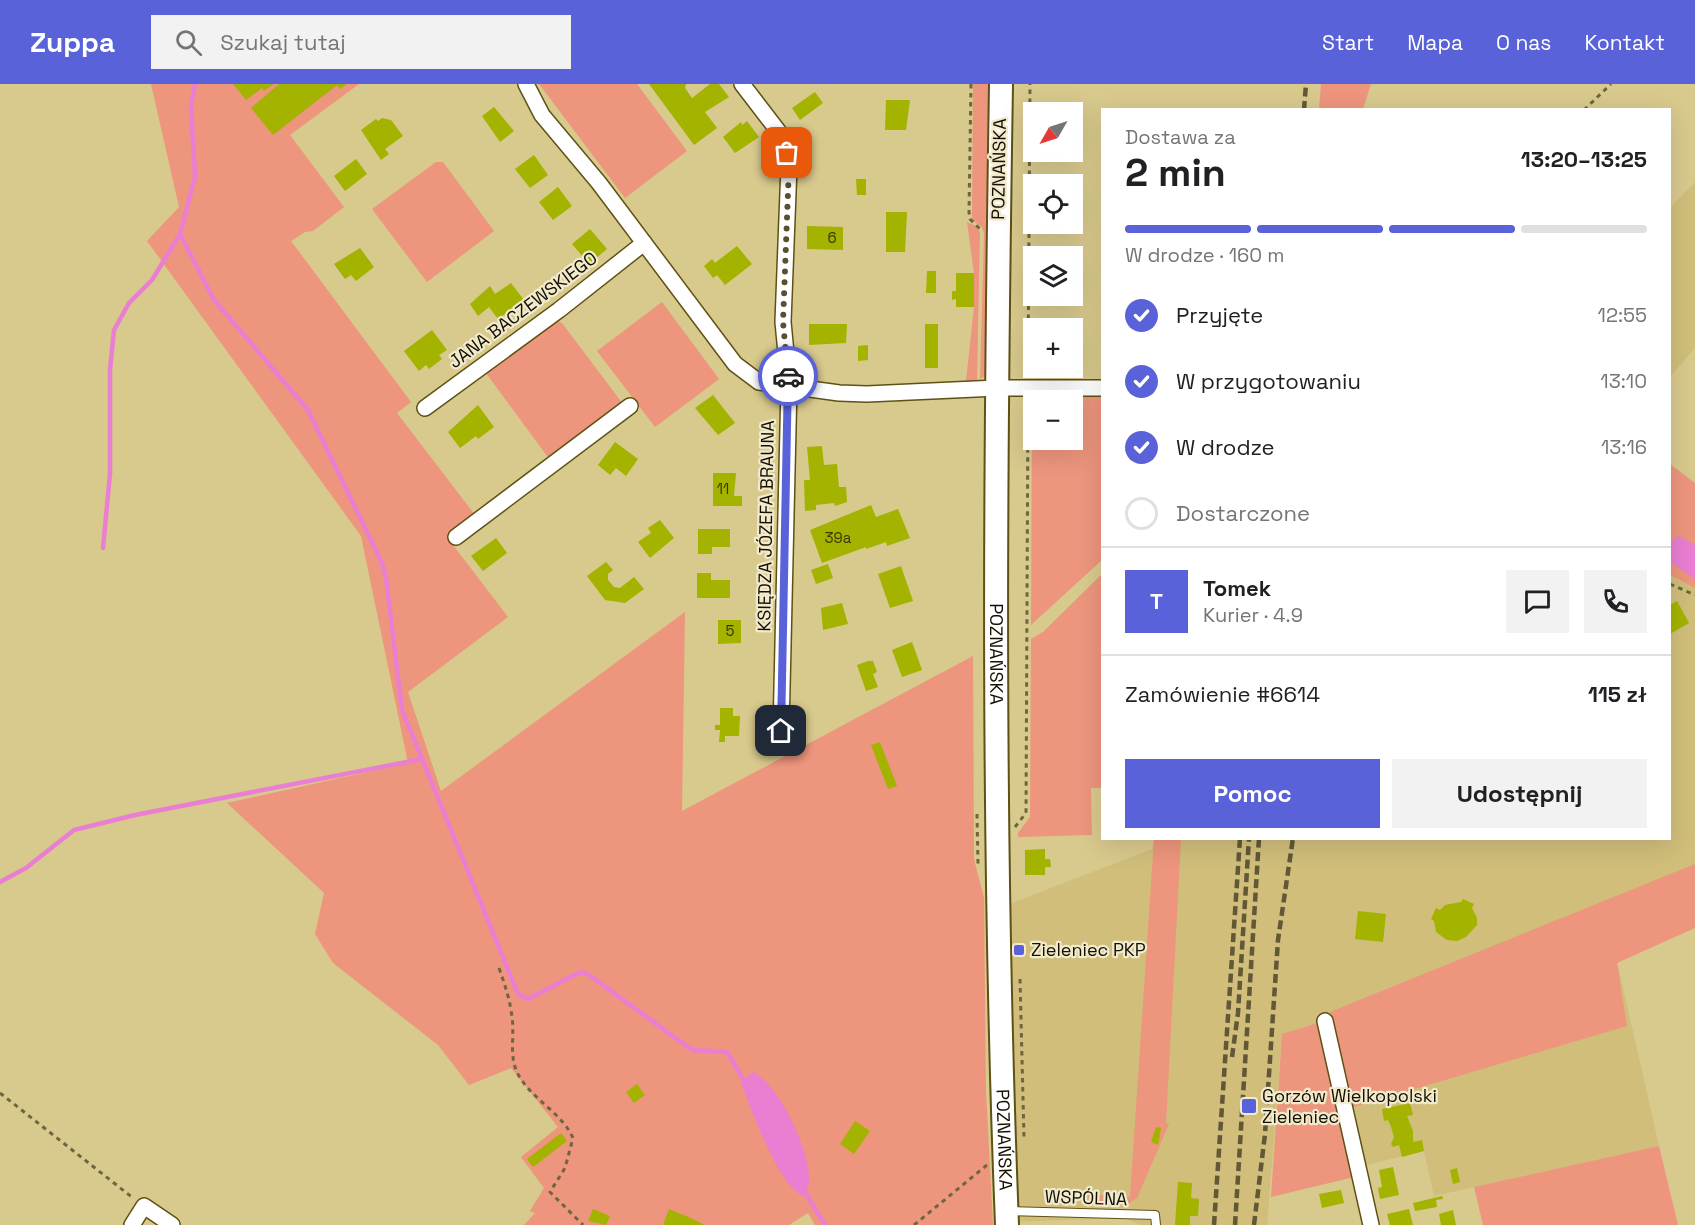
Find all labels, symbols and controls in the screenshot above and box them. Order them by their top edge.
search box [151,15,571,69]
text: Zuppa [30,24,115,60]
icon: search [172,26,205,59]
text: Szukaj tutaj [220,28,346,56]
text: Start [1322,29,1374,56]
text: Mapa [1407,29,1463,56]
text: O nas [1496,29,1551,56]
text: Kontakt [1584,29,1665,56]
north arrow [1023,102,1083,162]
map controls [1023,102,1083,450]
street label: POZNAŃSKA [986,118,1011,220]
text: Dostawa za [1125,124,1236,150]
pin [761,127,812,178]
icon: bag [770,136,803,169]
text: 13:20–13:25 [1521,145,1647,173]
text: 2 min [1125,148,1226,197]
button: locate [1023,174,1083,234]
house number: 6 [827,228,837,247]
text: W drodze · 160 m [1125,242,1284,268]
street label: JANA BACZEWSKIEGO [444,246,602,373]
button: layers [1023,246,1083,306]
icon: check [1125,299,1158,332]
text: Przyjęte [1176,301,1263,329]
text: 12:55 [1598,302,1647,328]
button: + [1023,318,1083,378]
courier [758,346,818,406]
icon: car [772,360,805,393]
icon: check [1125,365,1158,398]
text: W przygotowaniu [1176,367,1361,395]
text: 13:10 [1600,368,1647,394]
button: − [1023,390,1083,450]
street label: KSIĘDZA JÓZEFA BRAUNA [752,420,779,632]
icon: check [1125,431,1158,464]
text: W drodze [1176,433,1275,461]
text: 13:16 [1601,434,1647,460]
house number: 11 [717,479,729,498]
text: Dostarczone [1176,499,1310,527]
house number: 39a [825,528,852,547]
button: chat [1506,570,1569,633]
button: phone [1584,570,1647,633]
text: Tomek [1203,574,1271,602]
text: T [1150,587,1163,615]
text: Kurier · 4.9 [1203,602,1303,628]
street label: POZNAŃSKA [985,603,1008,705]
house number: 5 [726,621,735,640]
text: Zamówienie #6614 [1125,680,1320,708]
text: 115 zł [1588,680,1647,708]
pin [755,705,806,756]
icon: home [764,714,797,747]
button: Pomoc [1125,759,1380,828]
button: Udostępnij [1392,759,1647,828]
place label: Zieleniec PKP [1031,938,1146,961]
marker: Zieleniec PKP [1012,943,1026,957]
place label: Gorzów Wielkopolski Zieleniec [1262,1084,1437,1128]
street label: POZNAŃSKA [991,1089,1018,1191]
marker: Gorzów Wielkopolski Zieleniec [1240,1097,1258,1115]
street label: WSPÓLNA [1044,1185,1128,1210]

